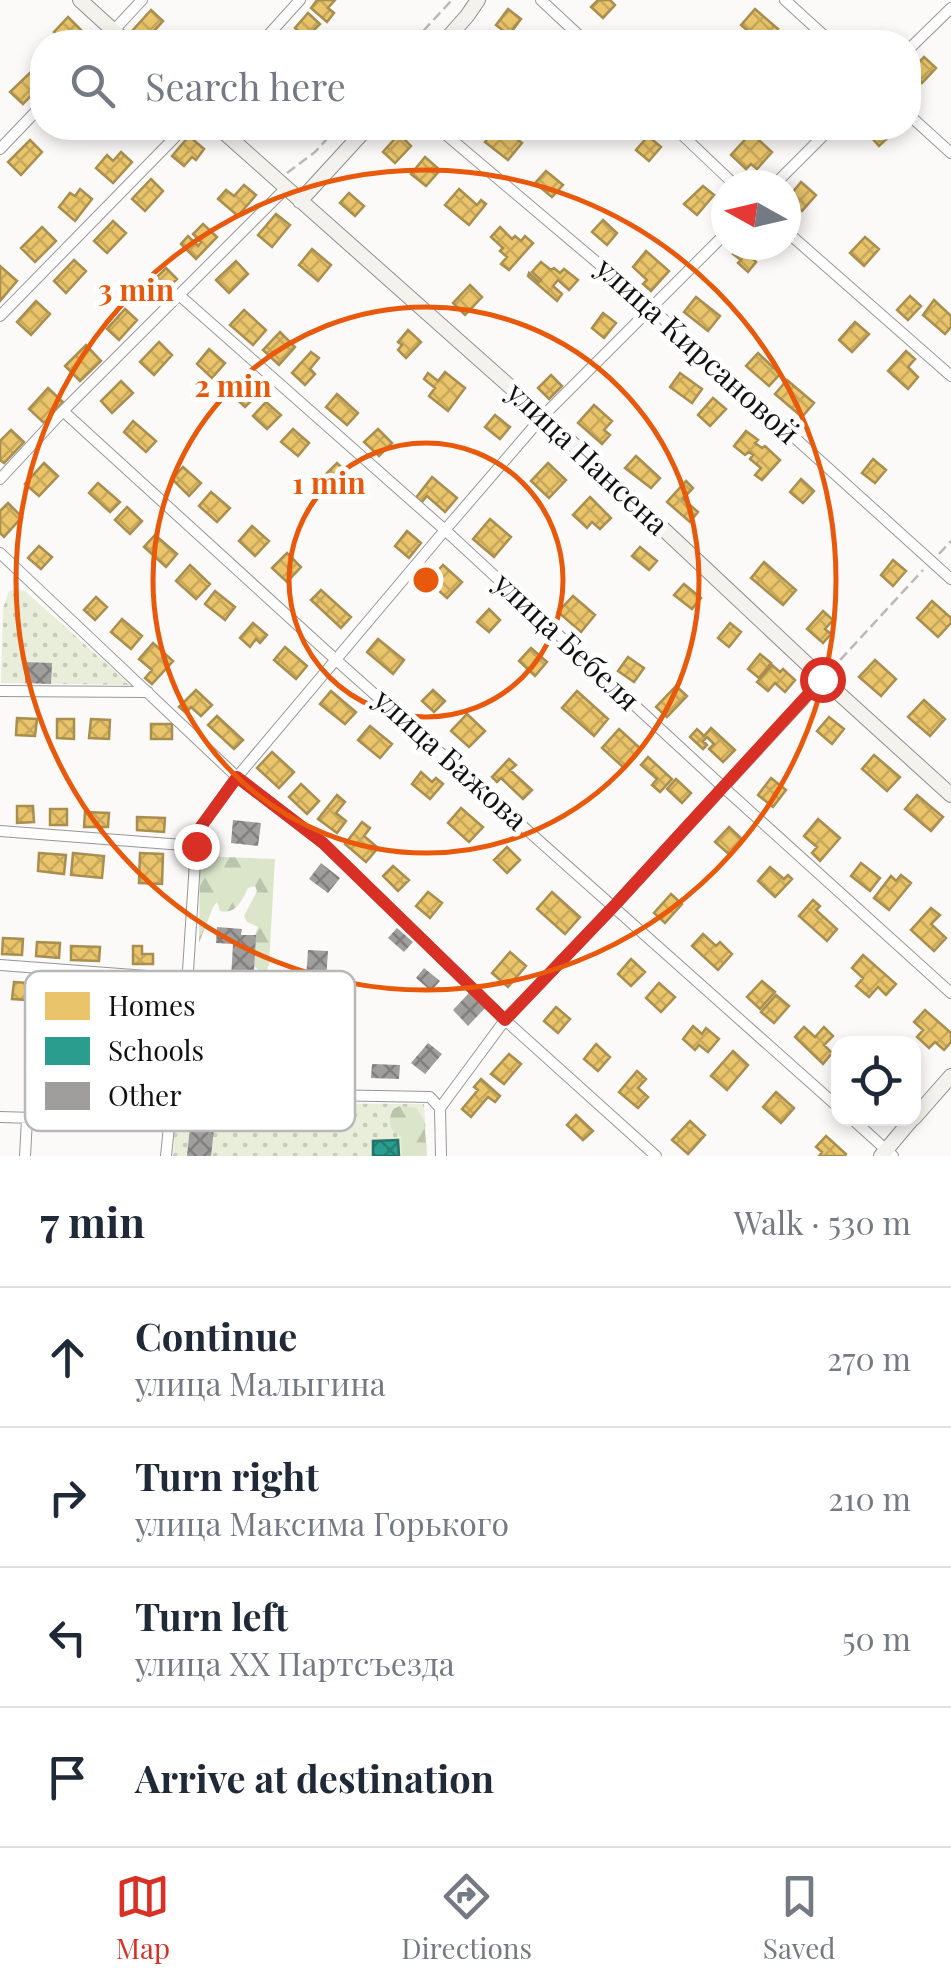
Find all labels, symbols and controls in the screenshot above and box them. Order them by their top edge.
search box [30,30,921,140]
icon: search [65,58,120,113]
text: Search here [145,60,346,111]
north arrow [711,170,801,260]
street label: улица Кирсановой [587,247,809,452]
text: 3 min [98,269,175,309]
text: 2 min [194,365,272,405]
street label: улица Нансена [498,372,678,543]
text: 1 min [292,462,366,502]
centre of rings [408,562,444,598]
street label: улица Бебеля [485,562,649,719]
route start [800,657,846,703]
street label: улица Бажова [365,678,537,838]
route end [174,824,220,870]
legend [25,971,355,1131]
text: Homes [108,986,196,1023]
text: Schools [108,1031,204,1068]
map controls [831,1036,921,1126]
button: locate [831,1036,921,1126]
text: Other [108,1076,182,1113]
text: 7 min [40,1193,145,1249]
text: Walk · 530 m [734,1200,911,1243]
text: Continue [135,1310,297,1361]
icon: ahead [40,1330,95,1385]
text: 270 m [827,1336,911,1379]
text: улица Малыгина [135,1361,386,1404]
text: Turn right [135,1450,319,1501]
icon: right [40,1470,95,1525]
text: 210 m [828,1476,911,1519]
text: улица Максима Горького [135,1501,509,1544]
text: Turn left [135,1590,288,1641]
icon: left [40,1610,95,1665]
text: 50 m [842,1616,911,1659]
text: улица XX Партсъезда [135,1641,455,1684]
icon: arrive [40,1750,95,1805]
text: Arrive at destination [135,1752,494,1803]
tab: Map [115,1869,170,1966]
tab: Directions [401,1869,532,1966]
tab: Saved [763,1869,836,1966]

